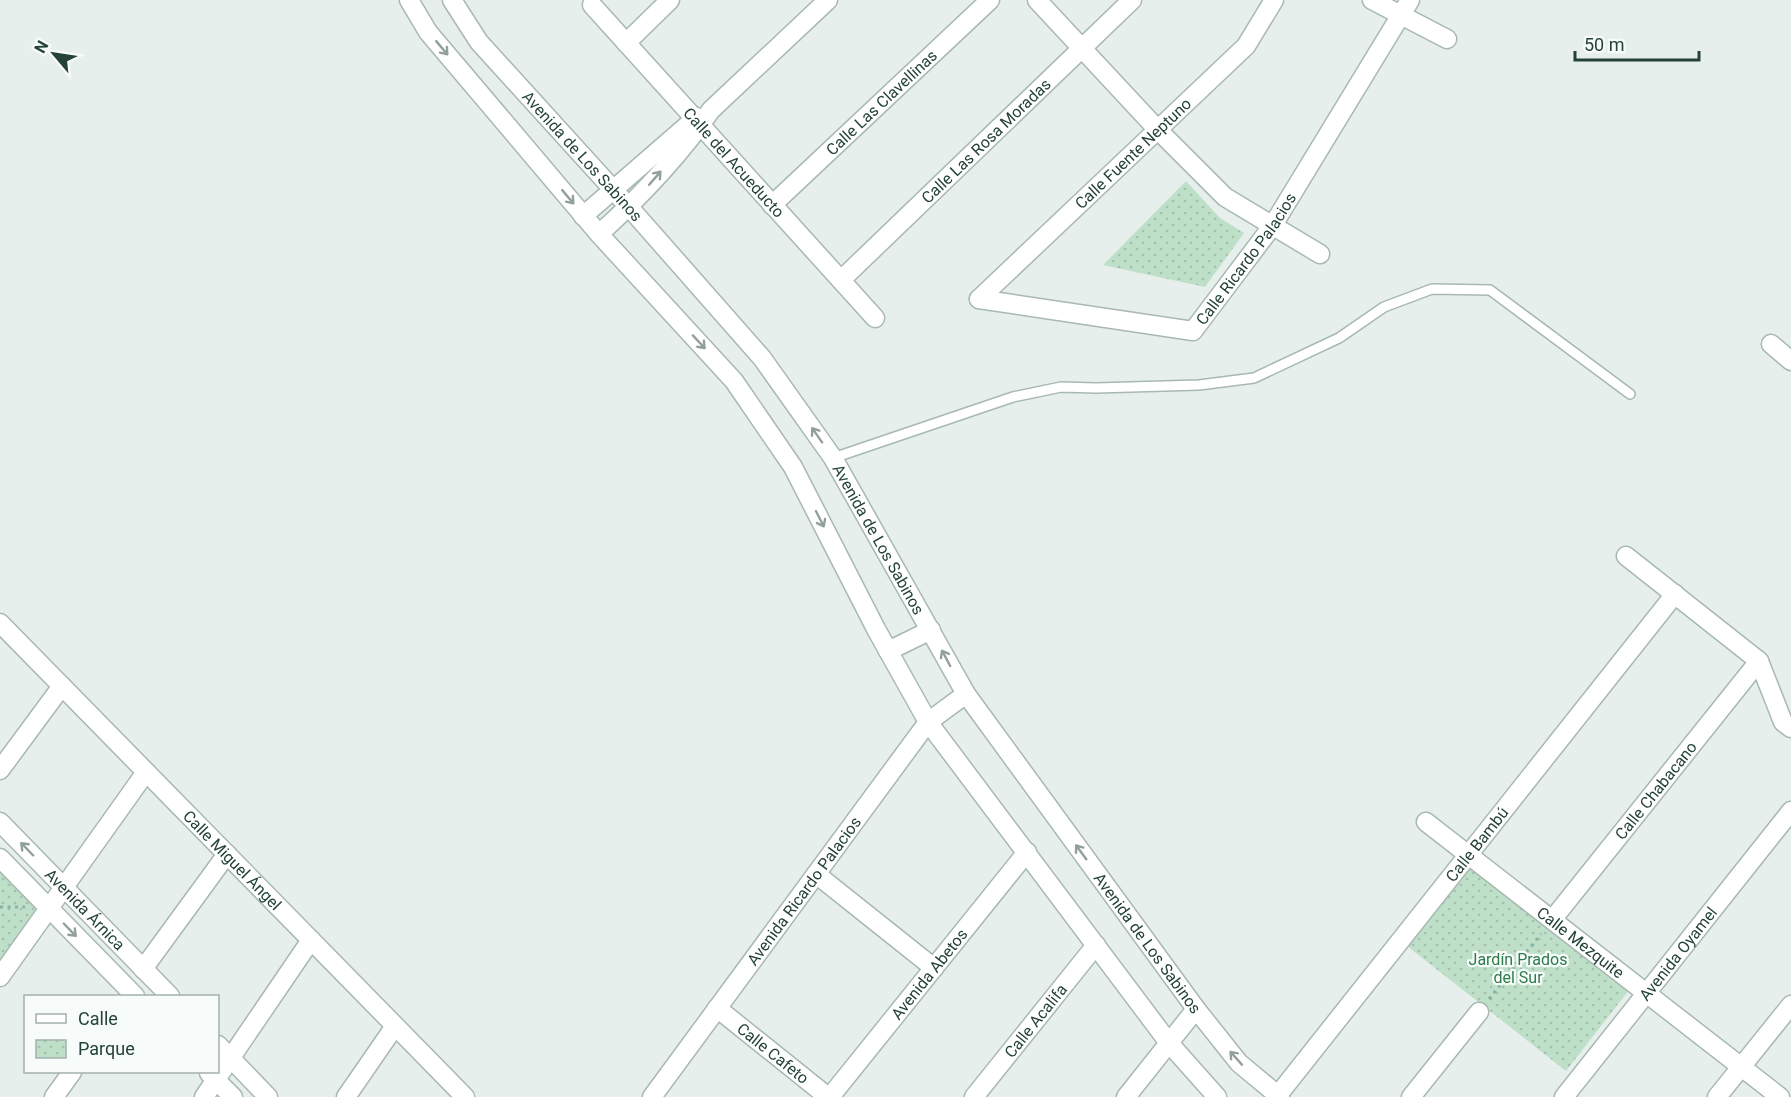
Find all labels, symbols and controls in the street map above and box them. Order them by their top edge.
north arrow [24,24,84,84]
scale bar [1575,24,1700,62]
text: 50 m [1584,34,1624,55]
text: N [30,37,52,57]
one-way arrow [435,40,449,55]
street label: Calle Las Clavellinas [822,46,941,159]
street label: Calle Las Rosa Moradas [917,74,1054,207]
street label: Avenida de Los Sabinos [519,87,647,225]
street label: Calle Fuente Neptuno [1071,94,1195,213]
street label: Calle del Acueducto [680,103,789,221]
one-way arrow [648,170,662,185]
one-way arrow [561,189,575,204]
street label: Calle Ricardo Palacios [1192,189,1300,328]
one-way arrow [692,334,706,349]
one-way arrow [811,428,823,444]
street label: Avenida de Los Sabinos [829,461,929,618]
one-way arrow [815,510,826,528]
one-way arrow [940,650,952,667]
street label: Calle Chabacano [1611,738,1701,843]
street label: Calle Bambú [1441,803,1512,885]
street label: Calle Miguel Ángel [179,806,286,914]
street label: Avenida Ricardo Palacios [743,813,865,969]
one-way arrow [19,842,34,857]
one-way arrow [1075,845,1087,861]
street label: Avenida Árnica [41,865,129,954]
street label: Avenida de Los Sabinos [1090,869,1205,1017]
street label: Calle Mezquite [1533,902,1628,982]
street label: Avenida Oyamel [1635,903,1721,1004]
one-way arrow [63,923,77,938]
street label: Avenida Abetos [887,925,971,1023]
park label: Jardín Prados del Sur [1469,950,1567,987]
street label: Calle Acalifa [1000,980,1071,1061]
legend [24,995,219,1073]
text: Calle [78,1008,118,1029]
street label: Calle Cafeto [733,1019,813,1088]
text: Parque [78,1038,135,1059]
one-way arrow [1230,1050,1243,1066]

